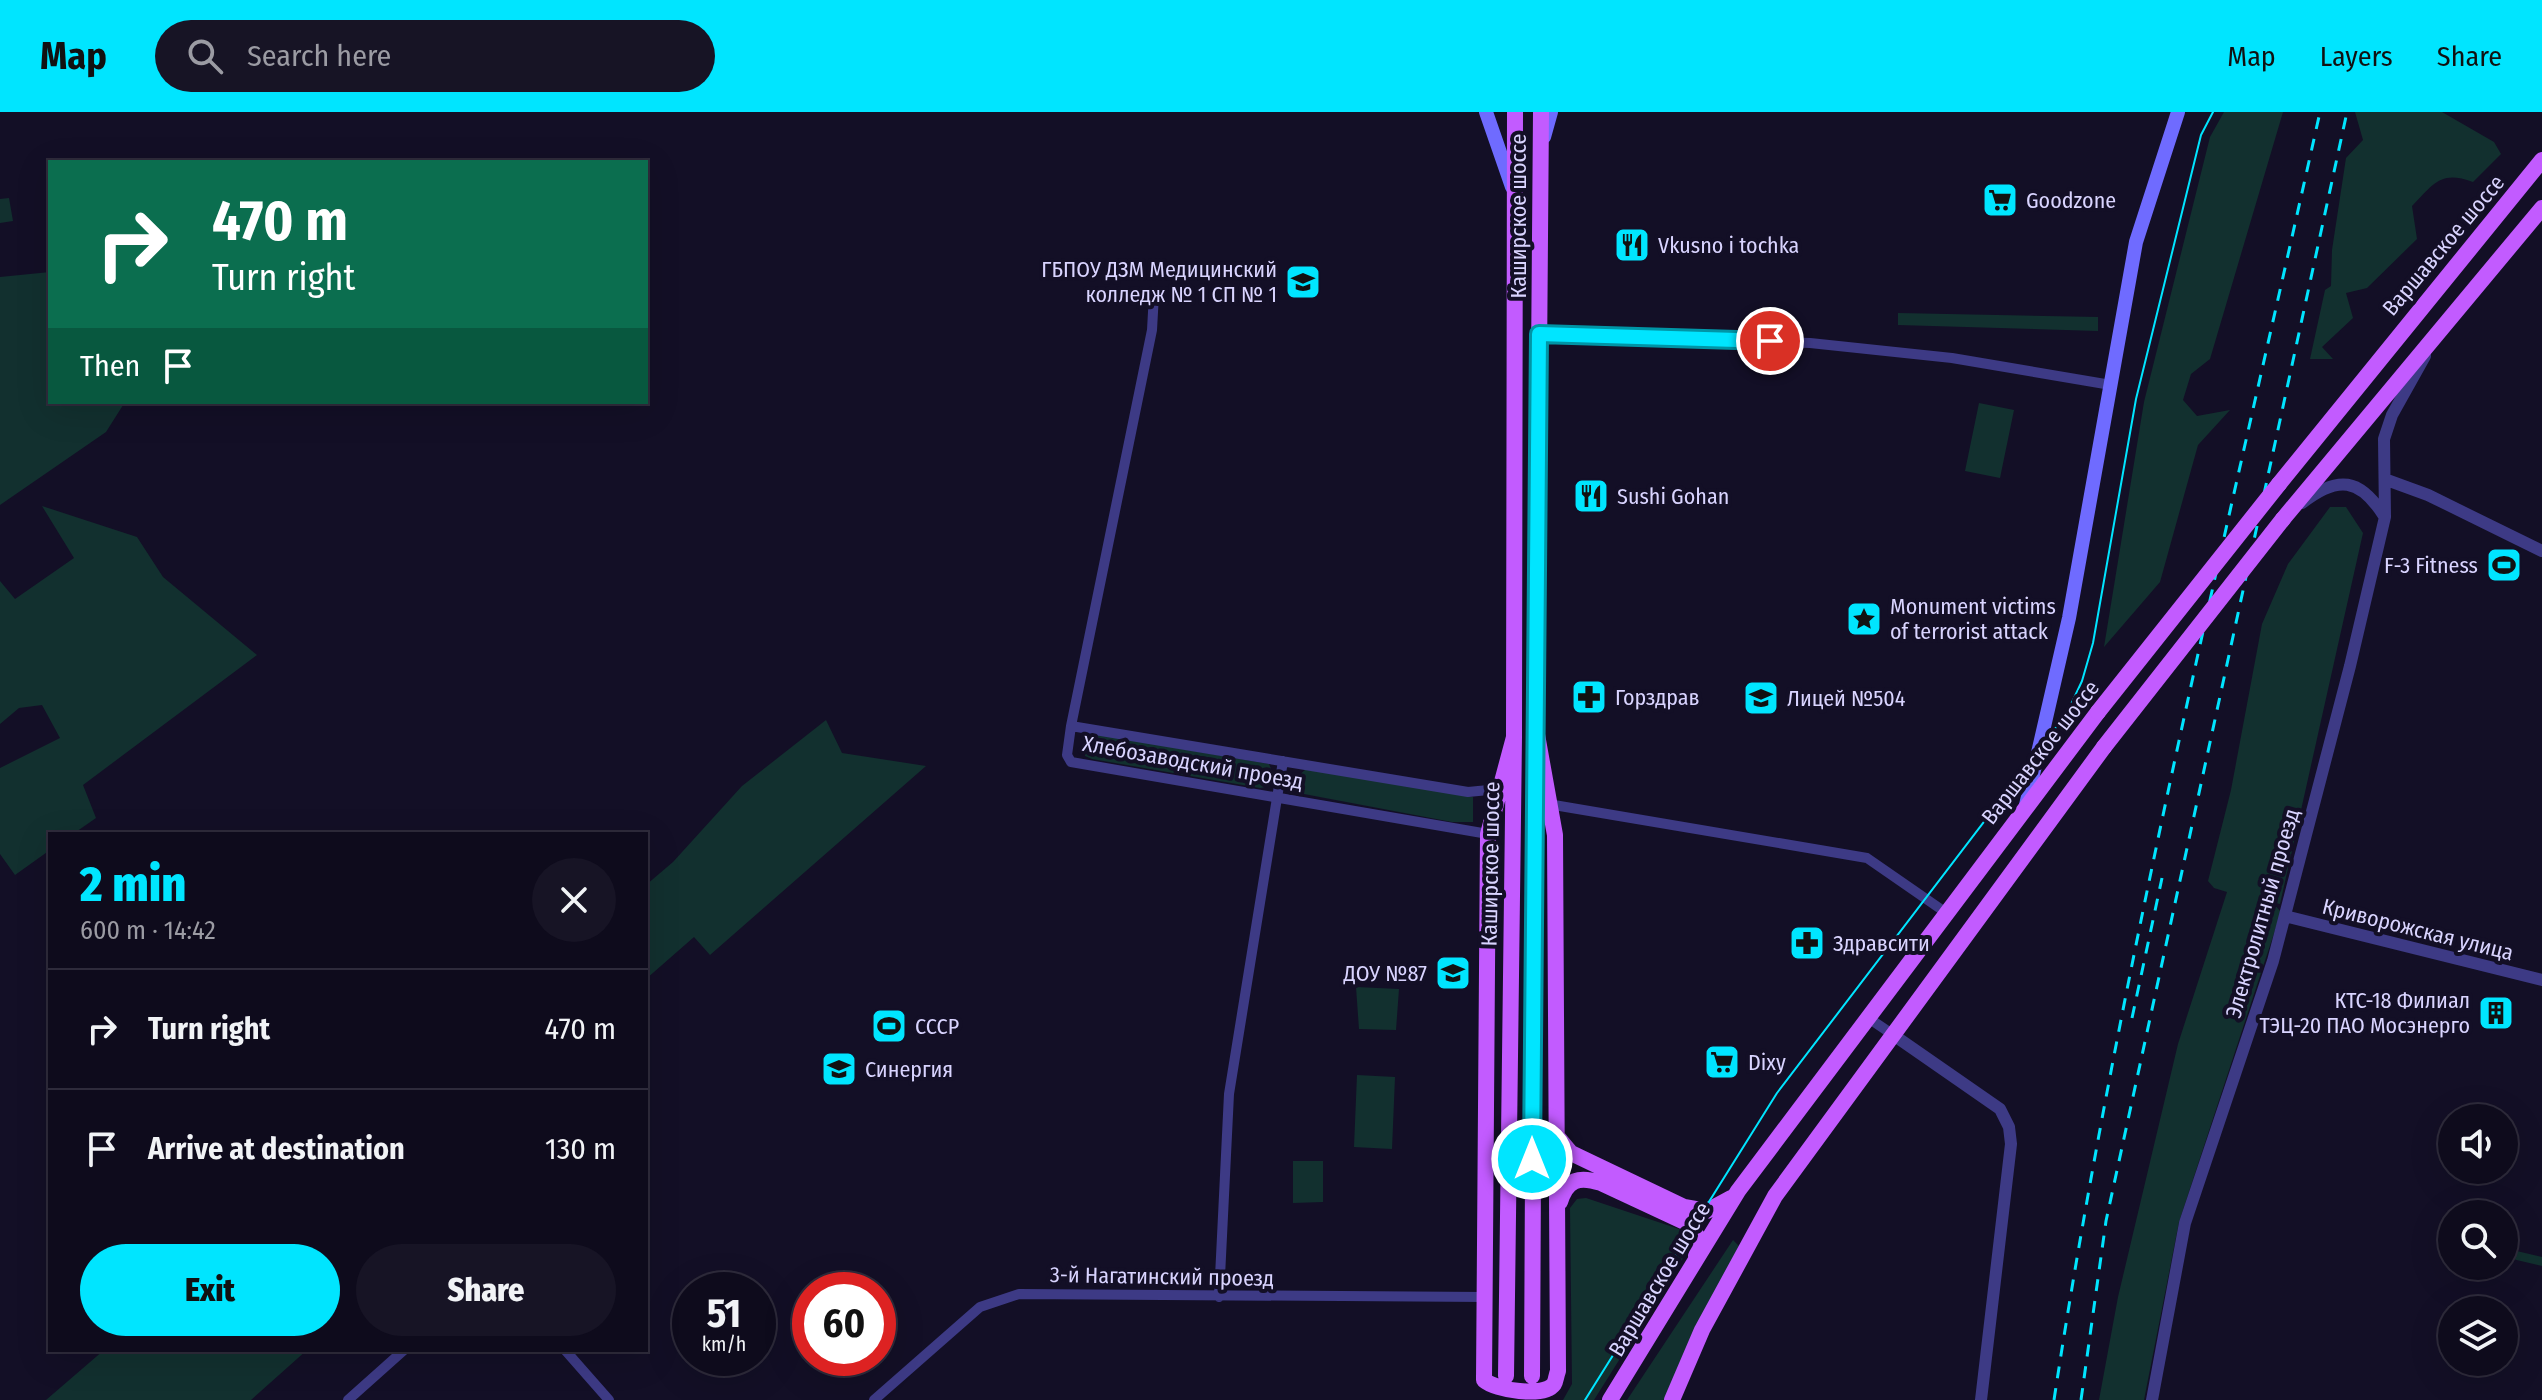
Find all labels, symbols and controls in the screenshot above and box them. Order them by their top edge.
search box [155,20,715,92]
text: Map [40,33,107,79]
icon: search [183,34,227,78]
text: Search here [247,38,391,74]
text: Map [2227,40,2276,73]
text: Layers [2320,40,2393,73]
text: Share [2437,40,2502,73]
street label: Каширское шоссе [1505,134,1532,298]
street label: Варшавское шоссе [2377,169,2510,321]
supermarket icon: Goodzone [1981,181,2019,219]
place label: Goodzone [2026,187,2116,214]
text: 470 m [212,188,348,255]
icon: right [80,192,184,296]
restaurant icon: Vkusno i tochka [1613,226,1651,264]
place label: Vkusno i tochka [1658,232,1799,259]
text: Turn right [212,256,355,300]
place label: ГБПОУ ДЗМ Медицинский колледж № 1 СП № 1 [1041,256,1277,308]
school or university icon: ГБПОУ ДЗМ Медицинский колледж № 1 СП № 1 [1284,263,1322,301]
pin [1736,307,1804,375]
icon: arrive [1748,319,1792,363]
icon: arrive [156,344,200,388]
text: Then [80,348,140,384]
restaurant icon: Sushi Gohan [1572,477,1610,515]
place label: Sushi Gohan [1617,483,1729,510]
sports icon: F-3 Fitness [2485,546,2523,584]
place label: F-3 Fitness [2384,552,2478,579]
place label: Monument victims of terrorist attack [1890,593,2056,645]
place icon: Monument victims of terrorist attack [1845,600,1883,638]
street label: Варшавское шоссе [1976,675,2105,830]
pharmacy icon: Горздрав [1570,678,1608,716]
school or university icon: Лицей №504 [1742,679,1780,717]
place label: Горздрав [1615,684,1700,711]
place label: Лицей №504 [1787,685,1906,712]
street label: Хлебозаводский проезд [1081,730,1305,795]
street label: Каширское шоссе [1476,781,1505,947]
street label: Электролитный проезд [2220,805,2305,1021]
text: 2 min [80,856,186,914]
button: close [532,858,616,942]
street label: Криворожская улица [2319,893,2516,966]
text: 600 m · 14:42 [80,915,216,946]
pharmacy icon: Здравсити [1788,924,1826,962]
place label: Здравсити [1833,930,1930,957]
school or university icon: ДОУ №87 [1434,954,1472,992]
place label: ДОУ №87 [1343,960,1427,987]
place label: КТС-18 Филиал ТЭЦ-20 ПАО Мосэнерго [2259,987,2470,1039]
building icon: КТС-18 Филиал ТЭЦ-20 ПАО Мосэнерго [2477,994,2515,1032]
icon: right [80,1007,124,1051]
sports icon: СССР [870,1007,908,1045]
text: Turn right [148,1011,270,1047]
text: 470 m [544,1011,616,1047]
place label: СССР [915,1013,959,1040]
supermarket icon: Dixy [1703,1043,1741,1081]
place label: Dixy [1748,1049,1786,1076]
school or university icon: Синергия [820,1050,858,1088]
place label: Синергия [865,1056,953,1083]
map controls [2438,1104,2518,1376]
button: sound [2438,1104,2518,1184]
position arrow [1490,1117,1574,1201]
icon: arrive [80,1127,124,1171]
text: Arrive at destination [148,1131,405,1167]
text: 130 m [545,1131,616,1167]
street label: Варшавское шоссе [1603,1197,1716,1361]
button: search [2438,1200,2518,1280]
button: Exit [80,1244,340,1336]
button: Share [356,1244,616,1336]
street label: 3-й Нагатинский проезд [1050,1261,1274,1292]
speed limit sign: 60 [792,1272,896,1376]
text: 51 [707,1290,741,1338]
button: layers [2438,1296,2518,1376]
text: km/h [702,1332,746,1356]

